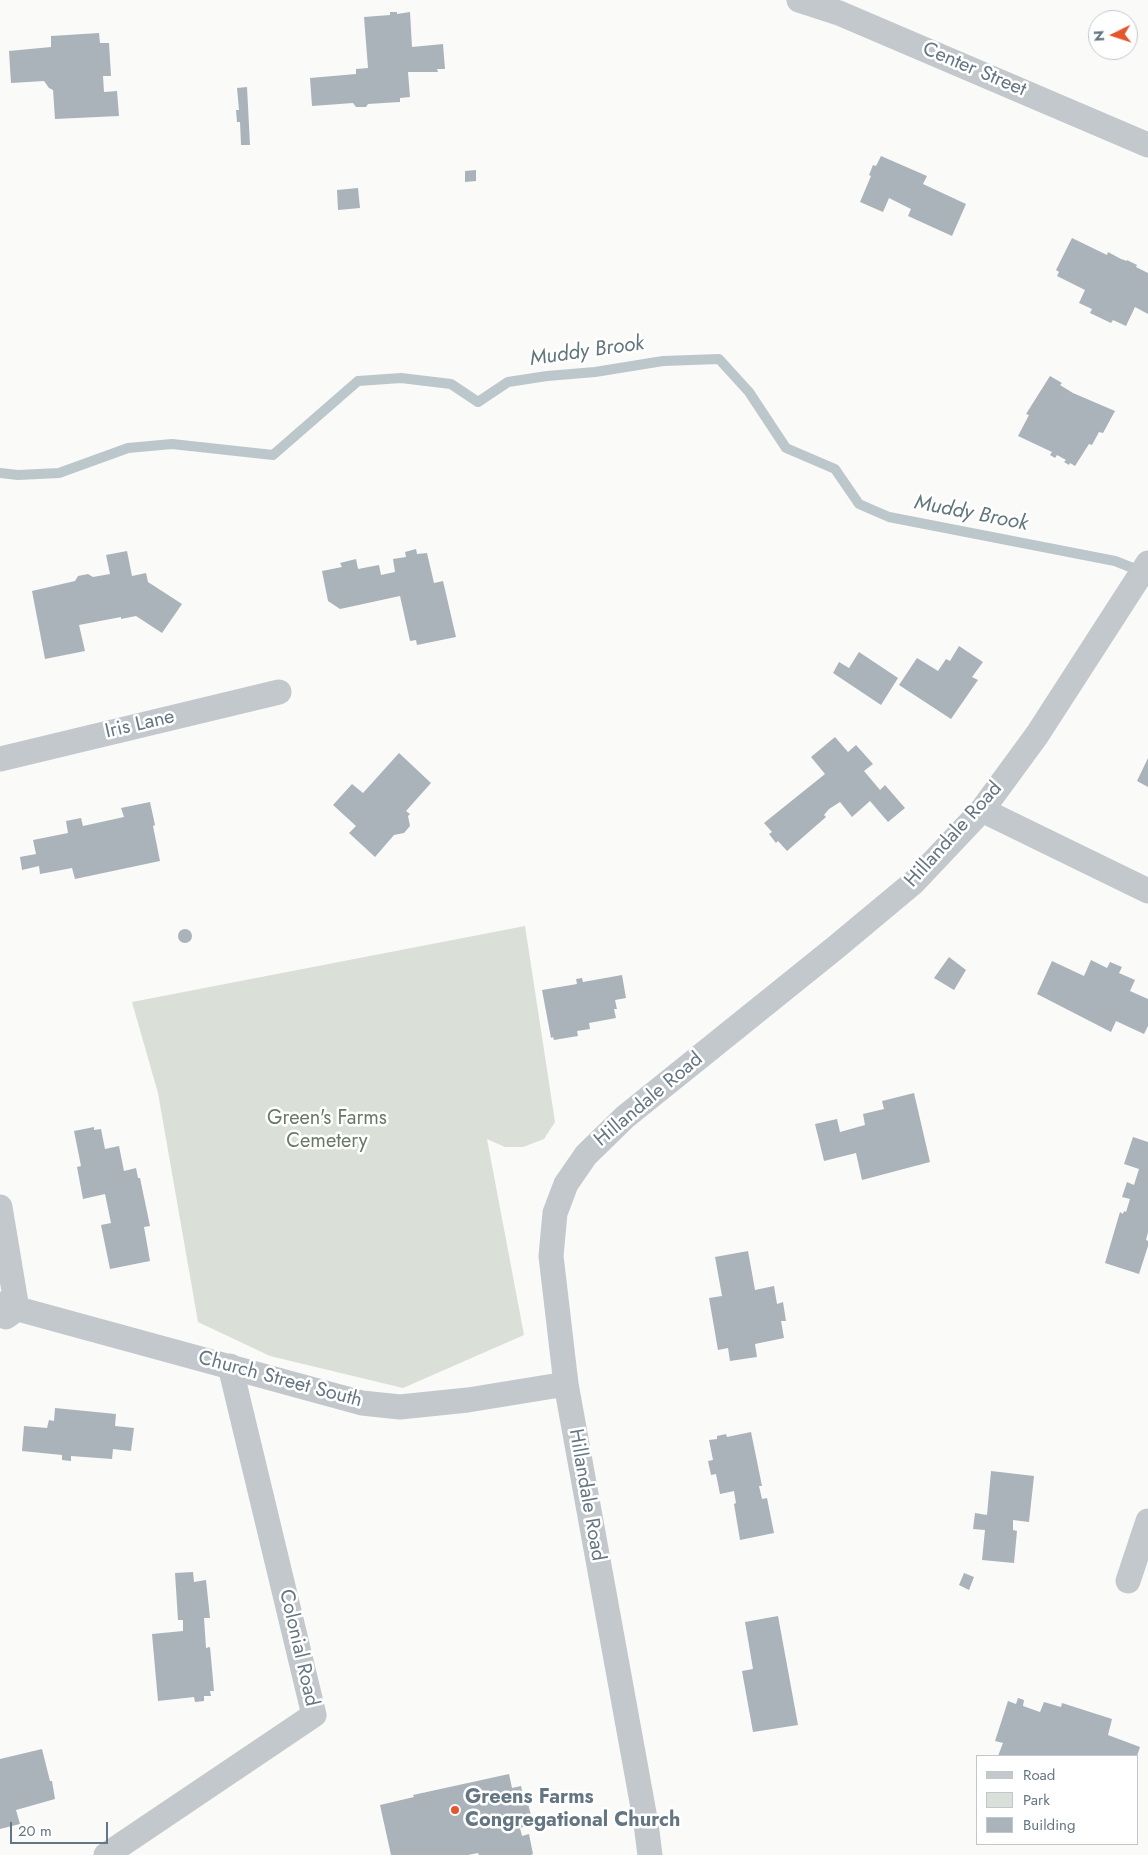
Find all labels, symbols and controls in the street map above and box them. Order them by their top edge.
north arrow [1088,10,1138,60]
text: N [1089,30,1109,42]
street label: Center Street [919,37,1029,103]
water label: Muddy Brook [528,332,646,372]
water label: Muddy Brook [912,491,1030,537]
street label: Iris Lane [103,705,177,745]
street label: Hillandale Road [900,777,1008,893]
street label: Hillandale Road [590,1048,708,1152]
park label: Green's Farms Cemetery [267,1107,387,1154]
street label: Church Street South [195,1347,365,1413]
street label: Hillandale Road [563,1427,609,1563]
street label: Colonial Road [273,1587,323,1709]
legend [976,1755,1138,1845]
text: Road [1023,1764,1055,1786]
place label: Greens Farms Congregational Church [465,1786,680,1833]
text: Park [1023,1789,1050,1811]
marker: Greens Farms Congregational Church [449,1804,461,1816]
scale bar [12,1812,110,1844]
text: Building [1023,1814,1075,1836]
text: 20 m [18,1820,52,1842]

